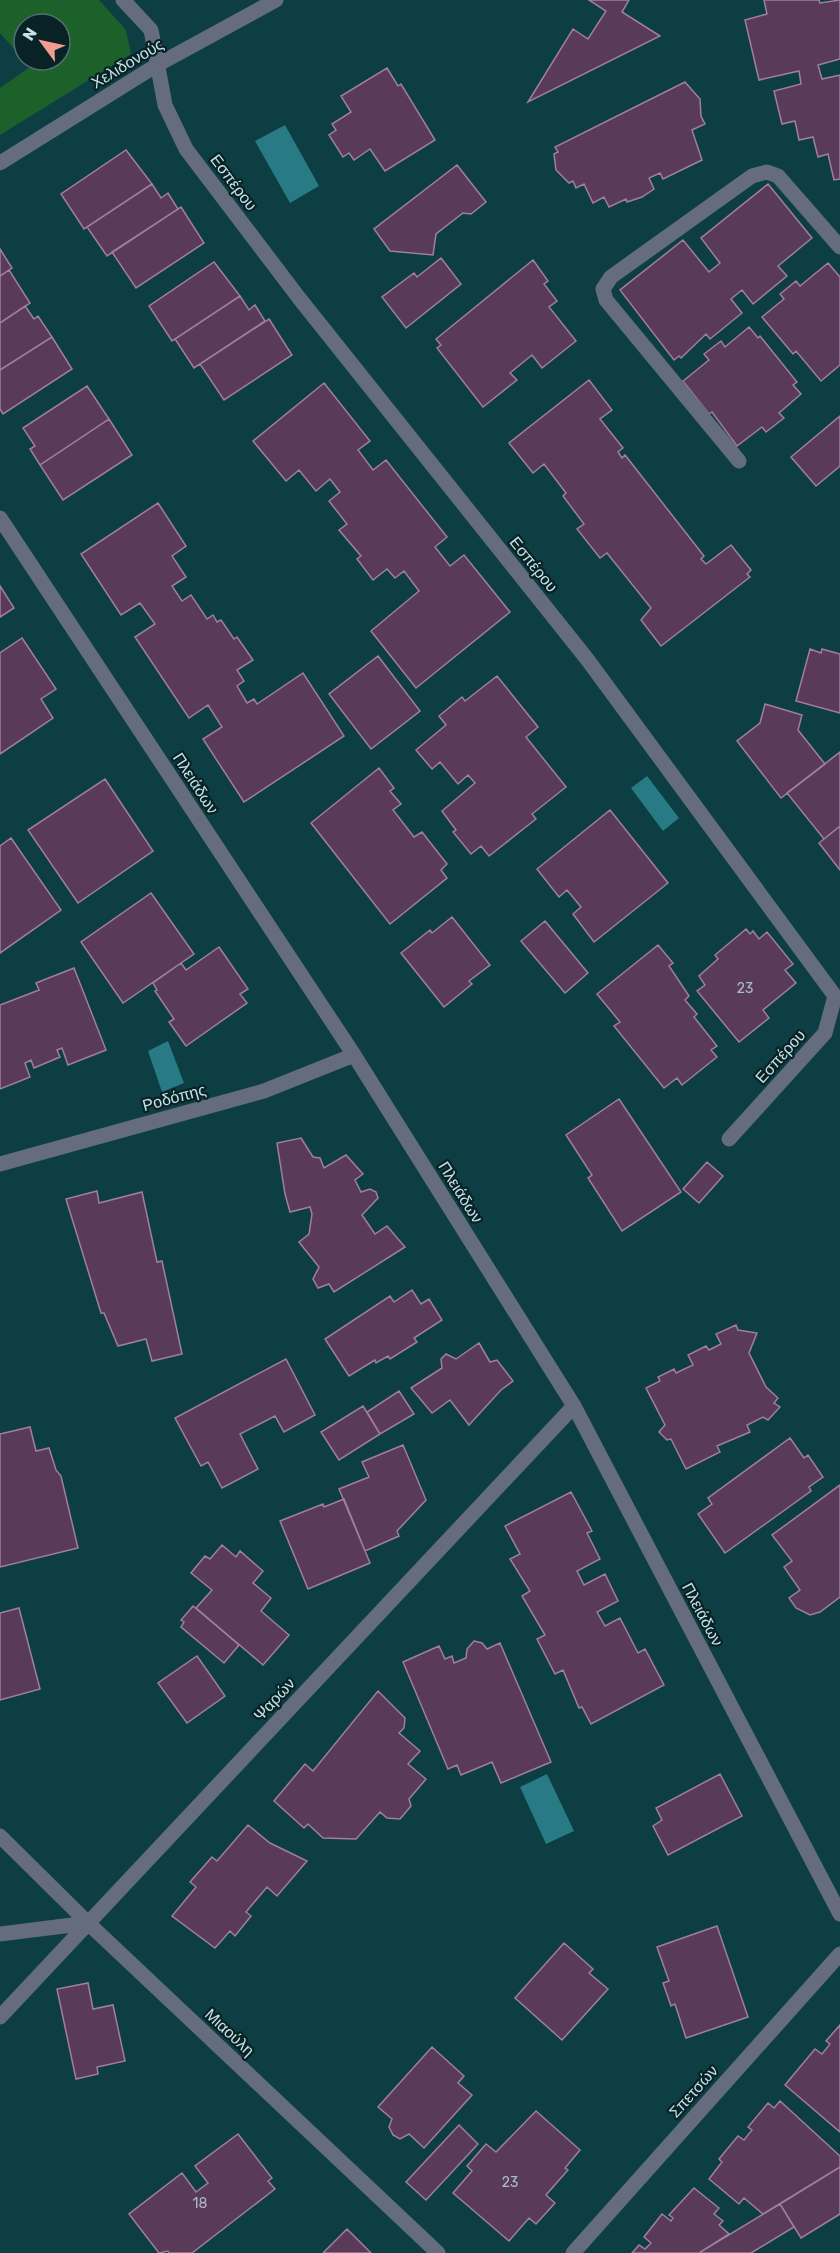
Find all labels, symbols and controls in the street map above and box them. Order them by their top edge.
north arrow [12,12,72,72]
text: N [19,24,41,44]
street label: Χελιδονούς [88,34,167,92]
street label: Εσπέρου [206,150,261,214]
street label: Εσπέρου [506,533,562,596]
street label: Πλειάδων [169,749,222,817]
house number: 23 [737,980,753,997]
street label: Εσπέρου [751,1026,809,1087]
street label: Ροδόπης [140,1080,208,1115]
street label: Πλειάδων [434,1158,487,1227]
street label: Πλειάδων [678,1579,727,1649]
street label: Ψαρών [250,1674,299,1725]
street label: Μιαούλη [201,2005,258,2060]
street label: Σπετσών [665,2061,722,2121]
house number: 23 [502,2174,518,2191]
house number: 18 [193,2195,208,2212]

